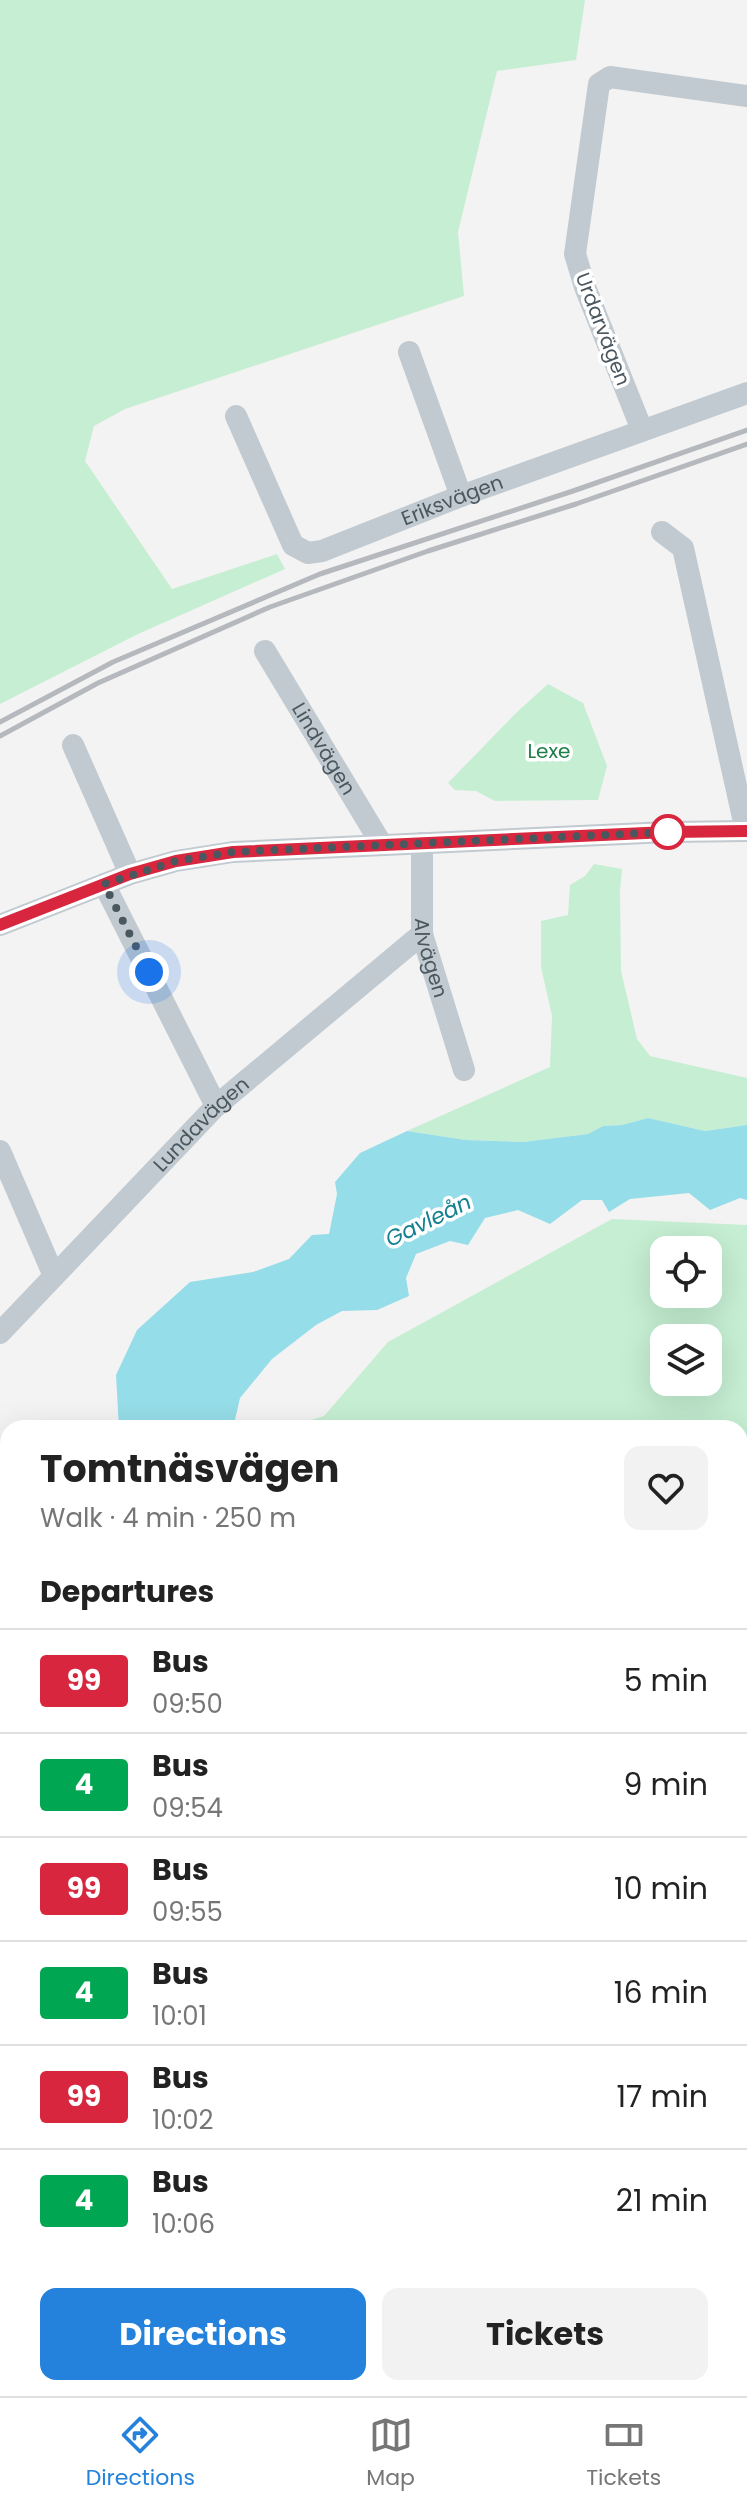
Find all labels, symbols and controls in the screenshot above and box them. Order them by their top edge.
street label: Urdarvägen [569,268,637,390]
street label: Eriksvägen [397,468,507,532]
street label: Lindvägen [285,697,363,800]
park label: Lexe [527,737,571,765]
unlabelled marker [651,815,685,849]
street label: Alvägen [408,918,455,1001]
your location [129,952,169,992]
street label: Lundavägen [147,1070,255,1178]
water label: Gavleån [380,1186,477,1255]
map controls [650,1236,722,1396]
button: locate [650,1236,722,1308]
button: layers [650,1324,722,1396]
text: Tomtnäsvägen [40,1442,339,1495]
button: heart [624,1446,708,1530]
text: Walk · 4 min · 250 m [40,1500,296,1536]
text: Departures [40,1570,214,1613]
text: Bus [152,1640,209,1683]
text: 5 min [624,1659,708,1702]
text: 99 [67,1661,101,1700]
text: 09:50 [152,1686,223,1722]
text: Bus [152,1744,209,1787]
text: 9 min [624,1763,708,1806]
text: 4 [75,1765,93,1804]
text: 09:54 [152,1790,223,1826]
text: Bus [152,1848,209,1891]
text: 10 min [614,1867,708,1910]
text: 99 [67,1869,101,1908]
text: 09:55 [152,1894,223,1930]
text: Bus [152,1952,209,1995]
text: 16 min [614,1971,708,2014]
text: 4 [75,1973,93,2012]
text: 10:01 [152,1998,207,2034]
text: Bus [152,2056,209,2099]
text: 17 min [617,2075,708,2118]
text: 99 [67,2077,101,2116]
text: 10:02 [152,2102,213,2138]
text: Bus [152,2160,209,2203]
text: 21 min [616,2179,708,2222]
text: 4 [75,2181,93,2220]
text: 10:06 [152,2206,215,2242]
button: Directions [40,2288,366,2380]
button: Tickets [382,2288,708,2380]
tab: Directions [86,2413,195,2494]
tab: Map [366,2413,415,2494]
tab: Tickets [586,2413,661,2494]

